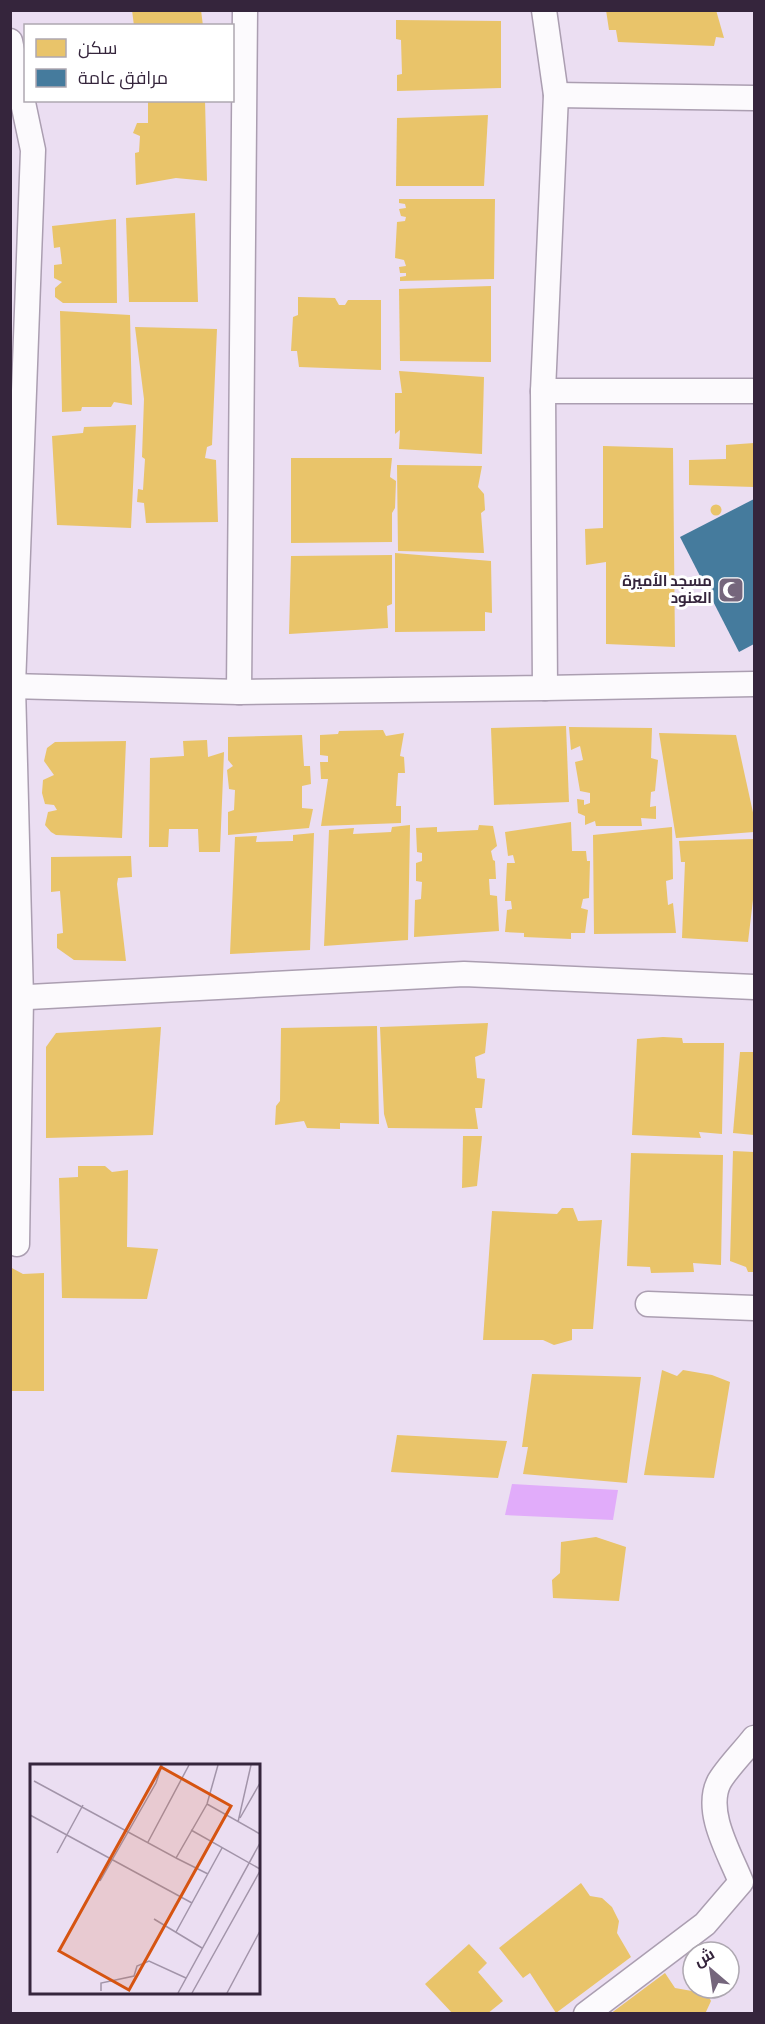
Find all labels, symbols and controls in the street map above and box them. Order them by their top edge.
legend [24,24,234,102]
text: سكن [78,38,117,59]
text: مرافق عامة [78,68,168,90]
place label: مسجد الأميرة العنود [622,573,712,607]
mosque icon: مسجد الأميرة العنود [716,575,746,605]
inset map [30,1764,260,1994]
north arrow [681,1940,741,2000]
text: ش [691,1945,718,1971]

